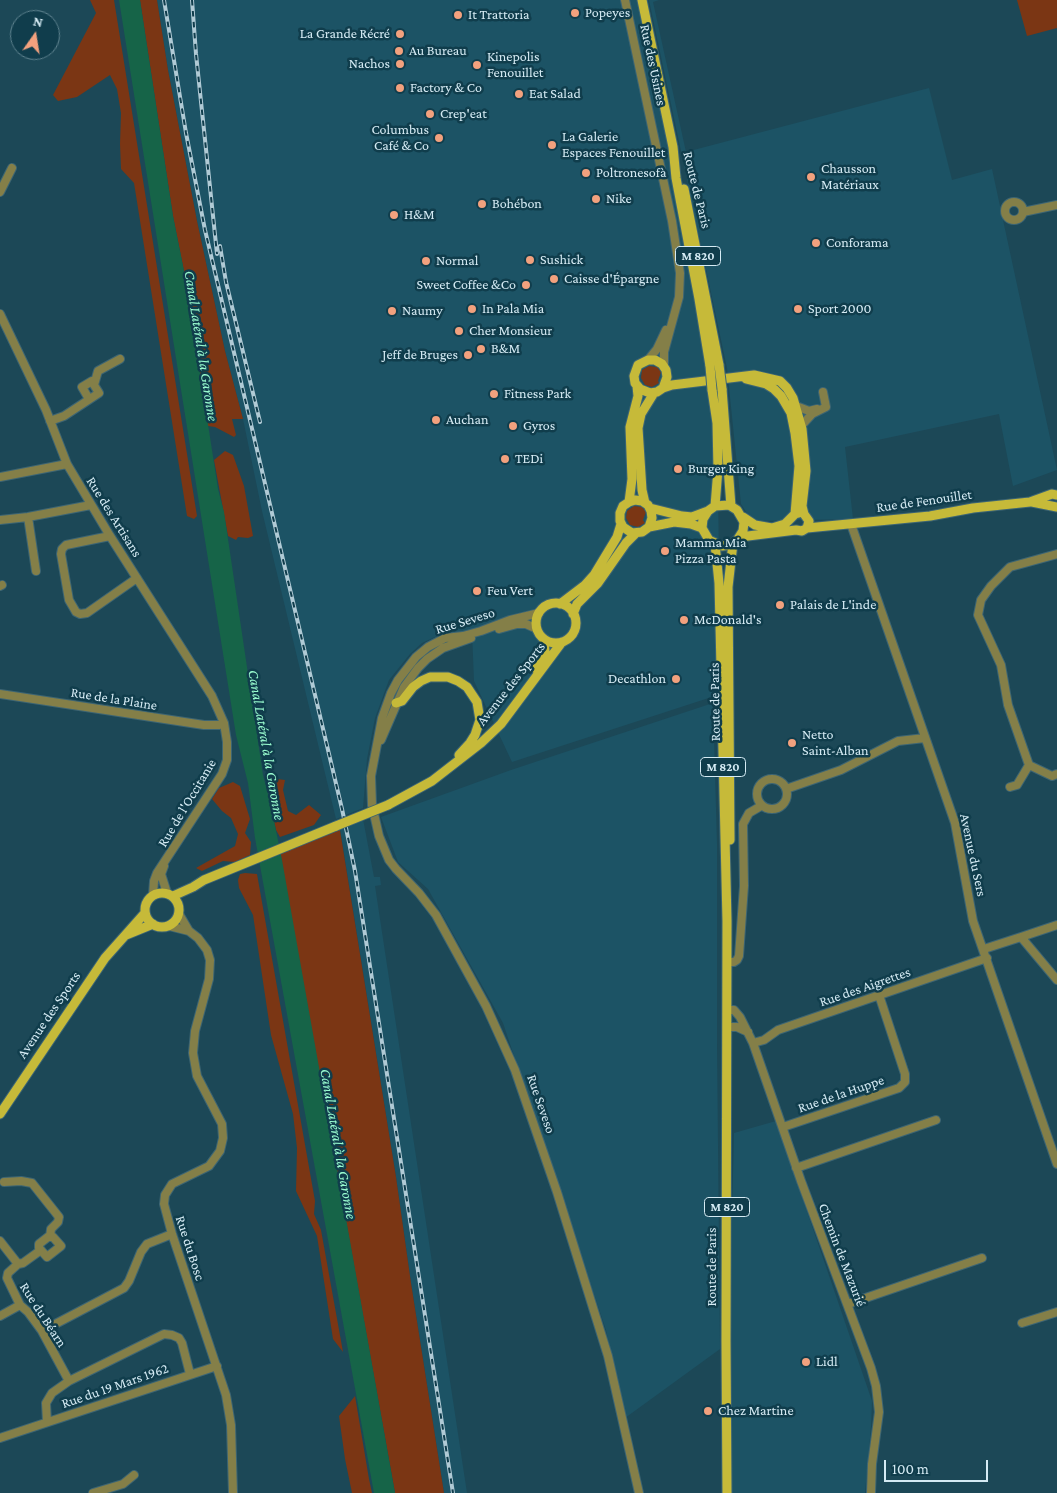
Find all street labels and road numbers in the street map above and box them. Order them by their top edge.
street label: Rue des Usines [636,23,670,107]
street label: Route de Paris [679,150,715,230]
road number: M 820 [676,247,720,266]
street label: Rue des Artisans [83,474,145,560]
street label: Rue de Fenouillet [875,486,973,516]
street label: Rue Seveso [433,604,497,638]
street label: Avenue des Sports [473,639,549,729]
street label: Route de Paris [706,662,724,742]
street label: Rue de la Plaine [70,684,158,714]
street label: Rue de l'Occitanie [154,756,220,850]
road number: M 820 [700,758,746,776]
street label: Avenue du Sers [956,812,990,898]
street label: Rue des Aigrettes [817,964,913,1010]
street label: Avenue des Sports [14,968,84,1062]
street label: Rue de la Huppe [796,1071,886,1117]
street label: Rue Seveso [523,1072,559,1136]
road number: M 820 [704,1198,750,1216]
street label: Chemin de Mazurié [815,1201,869,1309]
street label: Rue du Bosc [172,1213,208,1283]
street label: Route de Paris [704,1228,720,1306]
street label: Rue du Béarn [16,1279,70,1351]
street label: Rue du 19 Mars 1962 [59,1360,171,1412]

